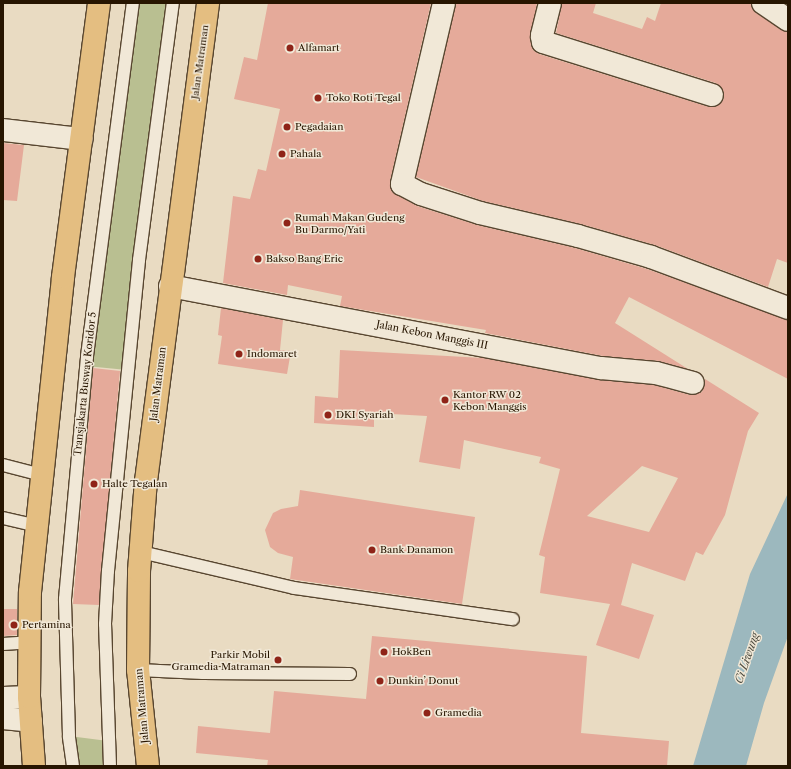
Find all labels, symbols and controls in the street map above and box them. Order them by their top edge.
street label: Jalan Matraman [189,24,211,100]
place label: Alfamart [298,42,340,54]
marker: Alfamart [285,43,295,53]
place label: Toko Roti Tegal [326,92,401,104]
marker: Toko Roti Tegal [313,93,323,103]
place label: Pegadaian [295,121,343,133]
marker: Pegadaian [282,122,292,132]
place label: Pahala [290,148,322,160]
marker: Pahala [277,149,287,159]
place label: Rumah Makan Gudeng Bu Darmo/Yati [295,211,404,234]
marker: Rumah Makan Gudeng Bu Darmo/Yati [282,218,292,228]
place label: Bakso Bang Eric [266,253,343,265]
marker: Bakso Bang Eric [253,254,263,264]
street label: Transjakarta Busway Koridor 5 [71,311,99,457]
street label: Jalan Kebon Manggis III [375,318,489,352]
street label: Jalan Matraman [147,346,169,422]
place label: Indomaret [247,348,297,360]
marker: Indomaret [234,349,244,359]
place label: Kantor RW 02 Kebon Manggis [453,388,527,412]
marker: Kantor RW 02 Kebon Manggis [440,395,450,405]
place label: DKI Syariah [336,409,393,421]
marker: DKI Syariah [323,410,333,420]
place label: Halte Tegalan [102,478,168,490]
marker: Halte Tegalan [89,479,99,489]
place label: Bank Danamon [380,544,454,556]
marker: Bank Danamon [367,545,377,555]
place label: Pertamina [22,619,71,631]
marker: Pertamina [9,620,19,630]
water label: Ci Liwung [732,631,762,685]
place label: HokBen [392,646,431,658]
marker: HokBen [379,647,389,657]
place label: Parkir Mobil Gramedia Matraman [171,648,270,672]
marker: Parkir Mobil Gramedia Matraman [273,655,283,665]
street label: Jalan Matraman [133,668,151,744]
place label: Dunkin’ Donut [388,675,459,687]
marker: Dunkin’ Donut [375,676,385,686]
place label: Gramedia [435,707,482,719]
marker: Gramedia [422,708,432,718]

